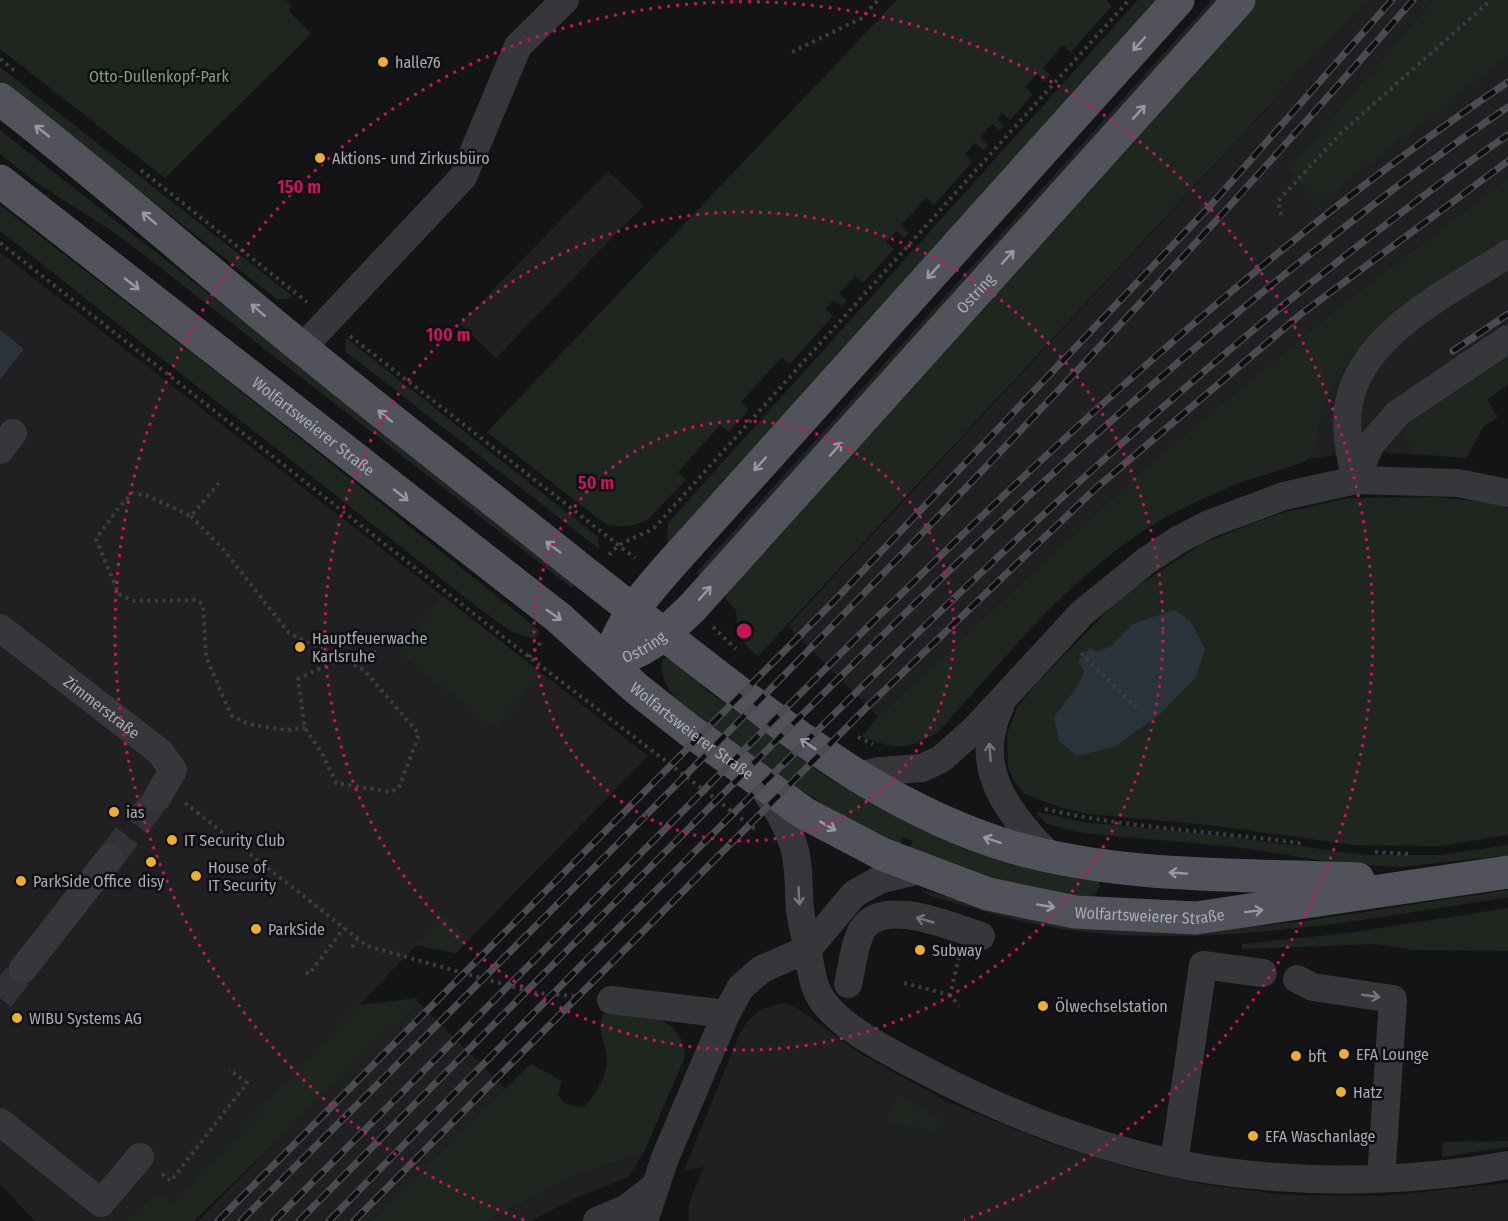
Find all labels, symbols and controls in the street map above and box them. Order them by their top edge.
one-way arrow [1132,36,1146,51]
place label: halle76 [395,53,441,72]
marker: halle76 [376,55,390,69]
park label: Otto-Dullenkopf-Park [89,67,230,86]
one-way arrow [1132,105,1146,120]
one-way arrow [34,124,50,137]
place label: Aktions- und Zirkusbüro [332,149,490,168]
marker: Aktions- und Zirkusbüro [313,151,327,165]
text: 150 m [277,176,321,198]
one-way arrow [142,211,157,225]
one-way arrow [1001,250,1015,265]
one-way arrow [926,264,940,279]
street label: Ostring [953,269,999,317]
one-way arrow [124,277,140,290]
one-way arrow [250,304,266,317]
text: 100 m [426,324,470,346]
street label: Wolfartsweierer Straße [248,373,378,480]
one-way arrow [378,409,394,422]
one-way arrow [829,442,843,457]
one-way arrow [753,456,767,471]
text: 50 m [578,472,614,494]
one-way arrow [393,489,409,502]
one-way arrow [545,541,561,554]
one-way arrow [698,586,712,601]
one-way arrow [546,609,562,622]
centre of rings [734,621,754,641]
street label: Ostring [619,627,670,667]
place label: Hauptfeuerwache Karlsruhe [312,629,428,666]
marker: Hauptfeuerwache Karlsruhe [293,640,307,654]
street label: Zimmerstraße [60,672,144,743]
street label: Wolfartsweierer Straße [626,678,757,784]
one-way arrow [800,738,817,750]
one-way arrow [985,743,996,763]
place label: ias [126,803,145,822]
marker: ias [107,805,121,819]
one-way arrow [819,820,836,832]
place label: IT Security Club [184,831,285,850]
marker: IT Security Club [165,833,179,847]
one-way arrow [983,833,1002,844]
marker: disy [144,855,158,869]
place label: House of IT Security [208,858,277,895]
one-way arrow [1169,867,1189,878]
marker: House of IT Security [189,869,203,883]
place label: ParkSide Office [33,872,131,891]
place label: disy [138,872,165,891]
marker: ParkSide Office [14,874,28,888]
one-way arrow [794,886,805,906]
one-way arrow [1035,901,1055,912]
street label: Wolfartsweierer Straße [1074,903,1226,928]
one-way arrow [1244,905,1263,916]
one-way arrow [916,913,935,925]
place label: ParkSide [268,920,325,939]
marker: ParkSide [249,922,263,936]
place label: Subway [932,941,983,960]
marker: Subway [913,943,927,957]
one-way arrow [1360,990,1380,1001]
place label: Ölwechselstation [1055,997,1168,1016]
marker: Ölwechselstation [1036,999,1050,1013]
place label: WIBU Systems AG [29,1009,142,1028]
marker: WIBU Systems AG [10,1011,24,1025]
place label: EFA Lounge [1356,1045,1429,1064]
place label: bft [1308,1047,1327,1066]
marker: EFA Lounge [1337,1047,1351,1061]
marker: bft [1289,1049,1303,1063]
place label: Hatz [1353,1083,1382,1102]
marker: Hatz [1334,1085,1348,1099]
place label: EFA Waschanlage [1265,1127,1376,1146]
marker: EFA Waschanlage [1246,1129,1260,1143]

